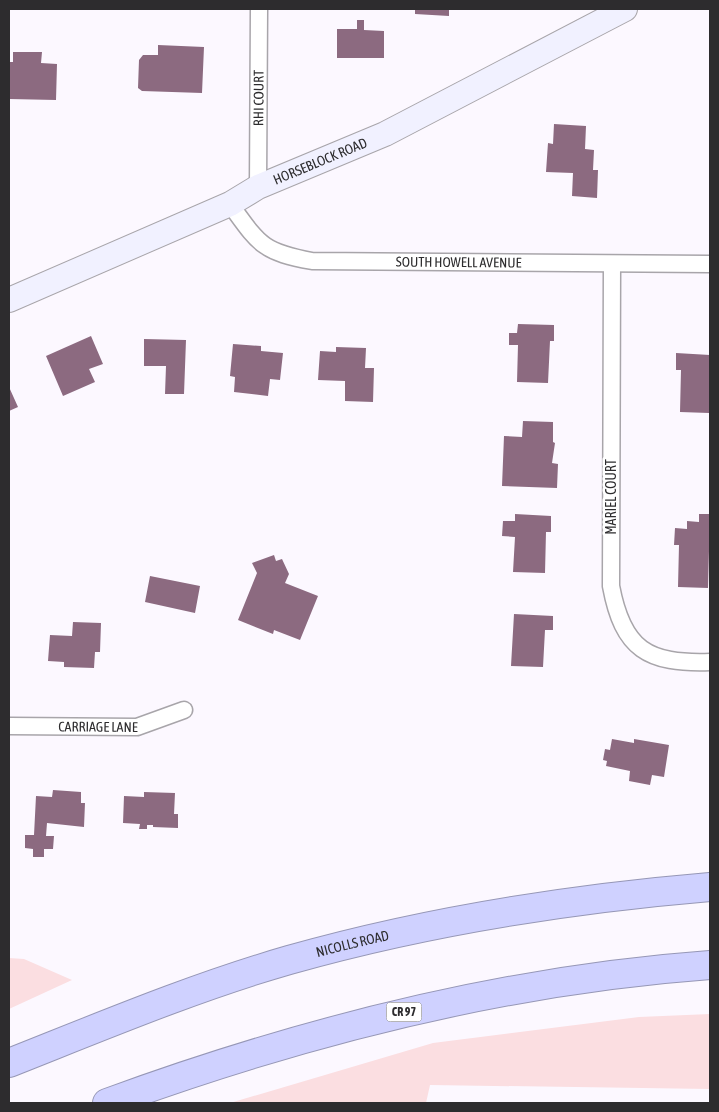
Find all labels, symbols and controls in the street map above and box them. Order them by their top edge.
street label: RHI COURT [250,70,267,126]
street label: HORSEBLOCK ROAD [271,134,369,188]
street label: SOUTH HOWELL AVENUE [396,254,522,271]
street label: MARIEL COURT [603,459,619,535]
street label: CARRIAGE LANE [58,718,138,735]
street label: NICOLLS ROAD [314,927,391,960]
road number: CR 97 [386,1002,422,1022]

